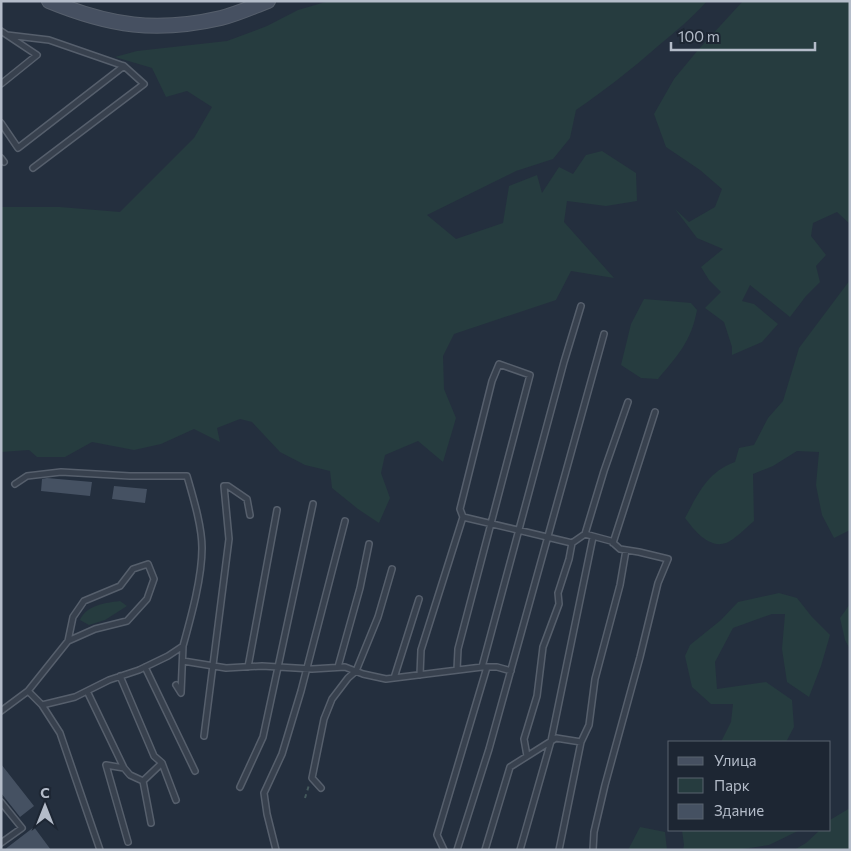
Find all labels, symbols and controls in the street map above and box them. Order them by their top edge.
scale bar [671,20,815,52]
text: 100 m [678,27,720,45]
legend [668,741,831,831]
text: Улица [714,751,756,769]
text: Парк [714,776,750,794]
north arrow [20,781,70,831]
text: С [40,784,50,801]
text: Здание [714,801,764,819]

